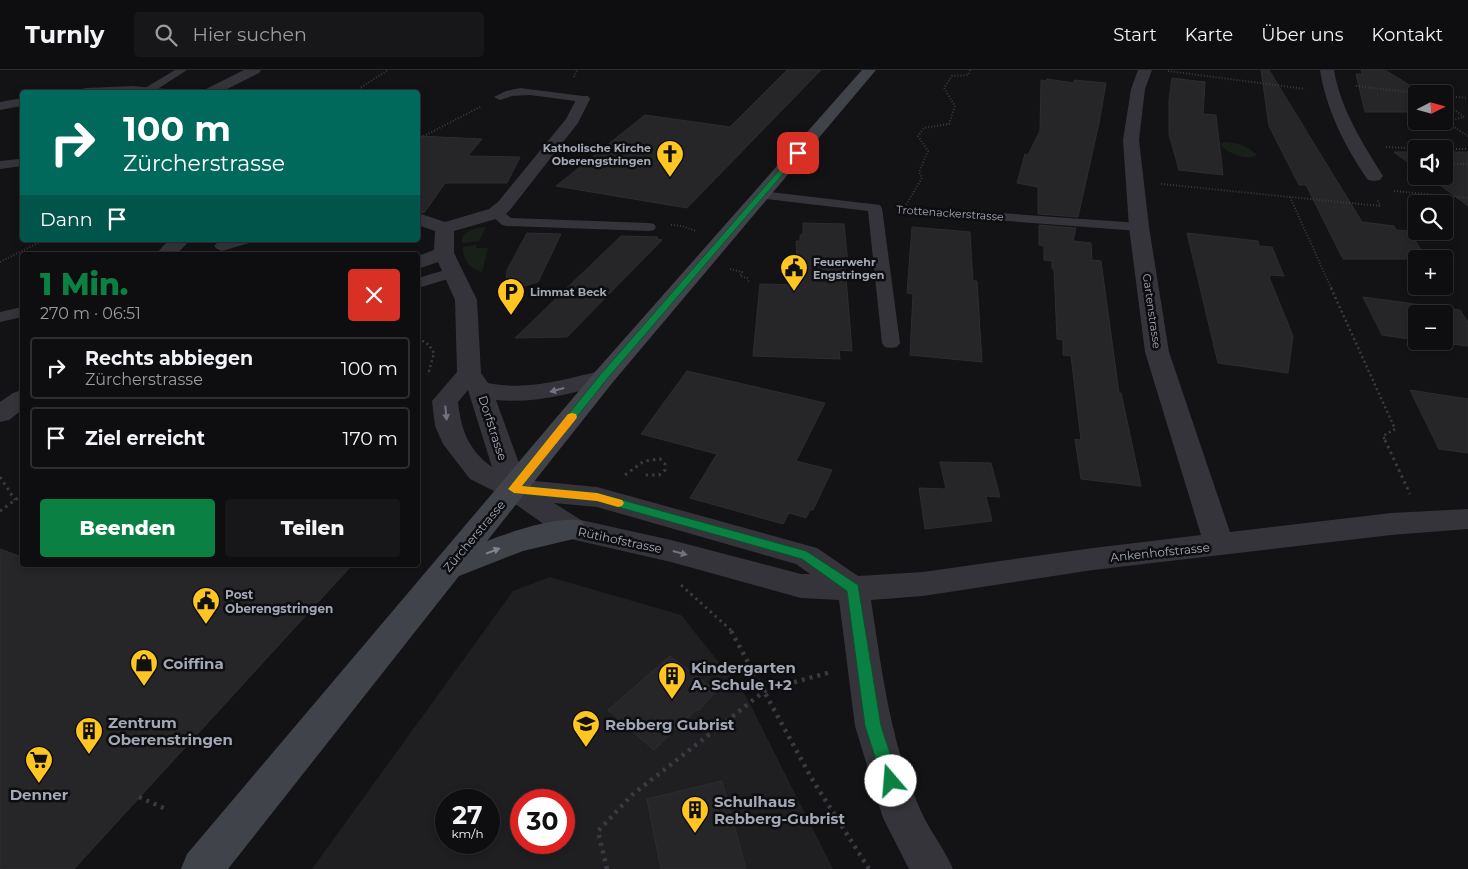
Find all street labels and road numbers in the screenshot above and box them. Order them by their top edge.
street label: Trottenackerstrasse [896,202,1005,224]
street label: Gartenstrasse [1140,273,1164,350]
street label: Dorfstrasse [475,394,511,462]
street label: Zürcherstrasse [440,497,508,575]
street label: Rütihofstrasse [577,524,663,556]
street label: Ankenhofstrasse [1110,539,1210,565]

